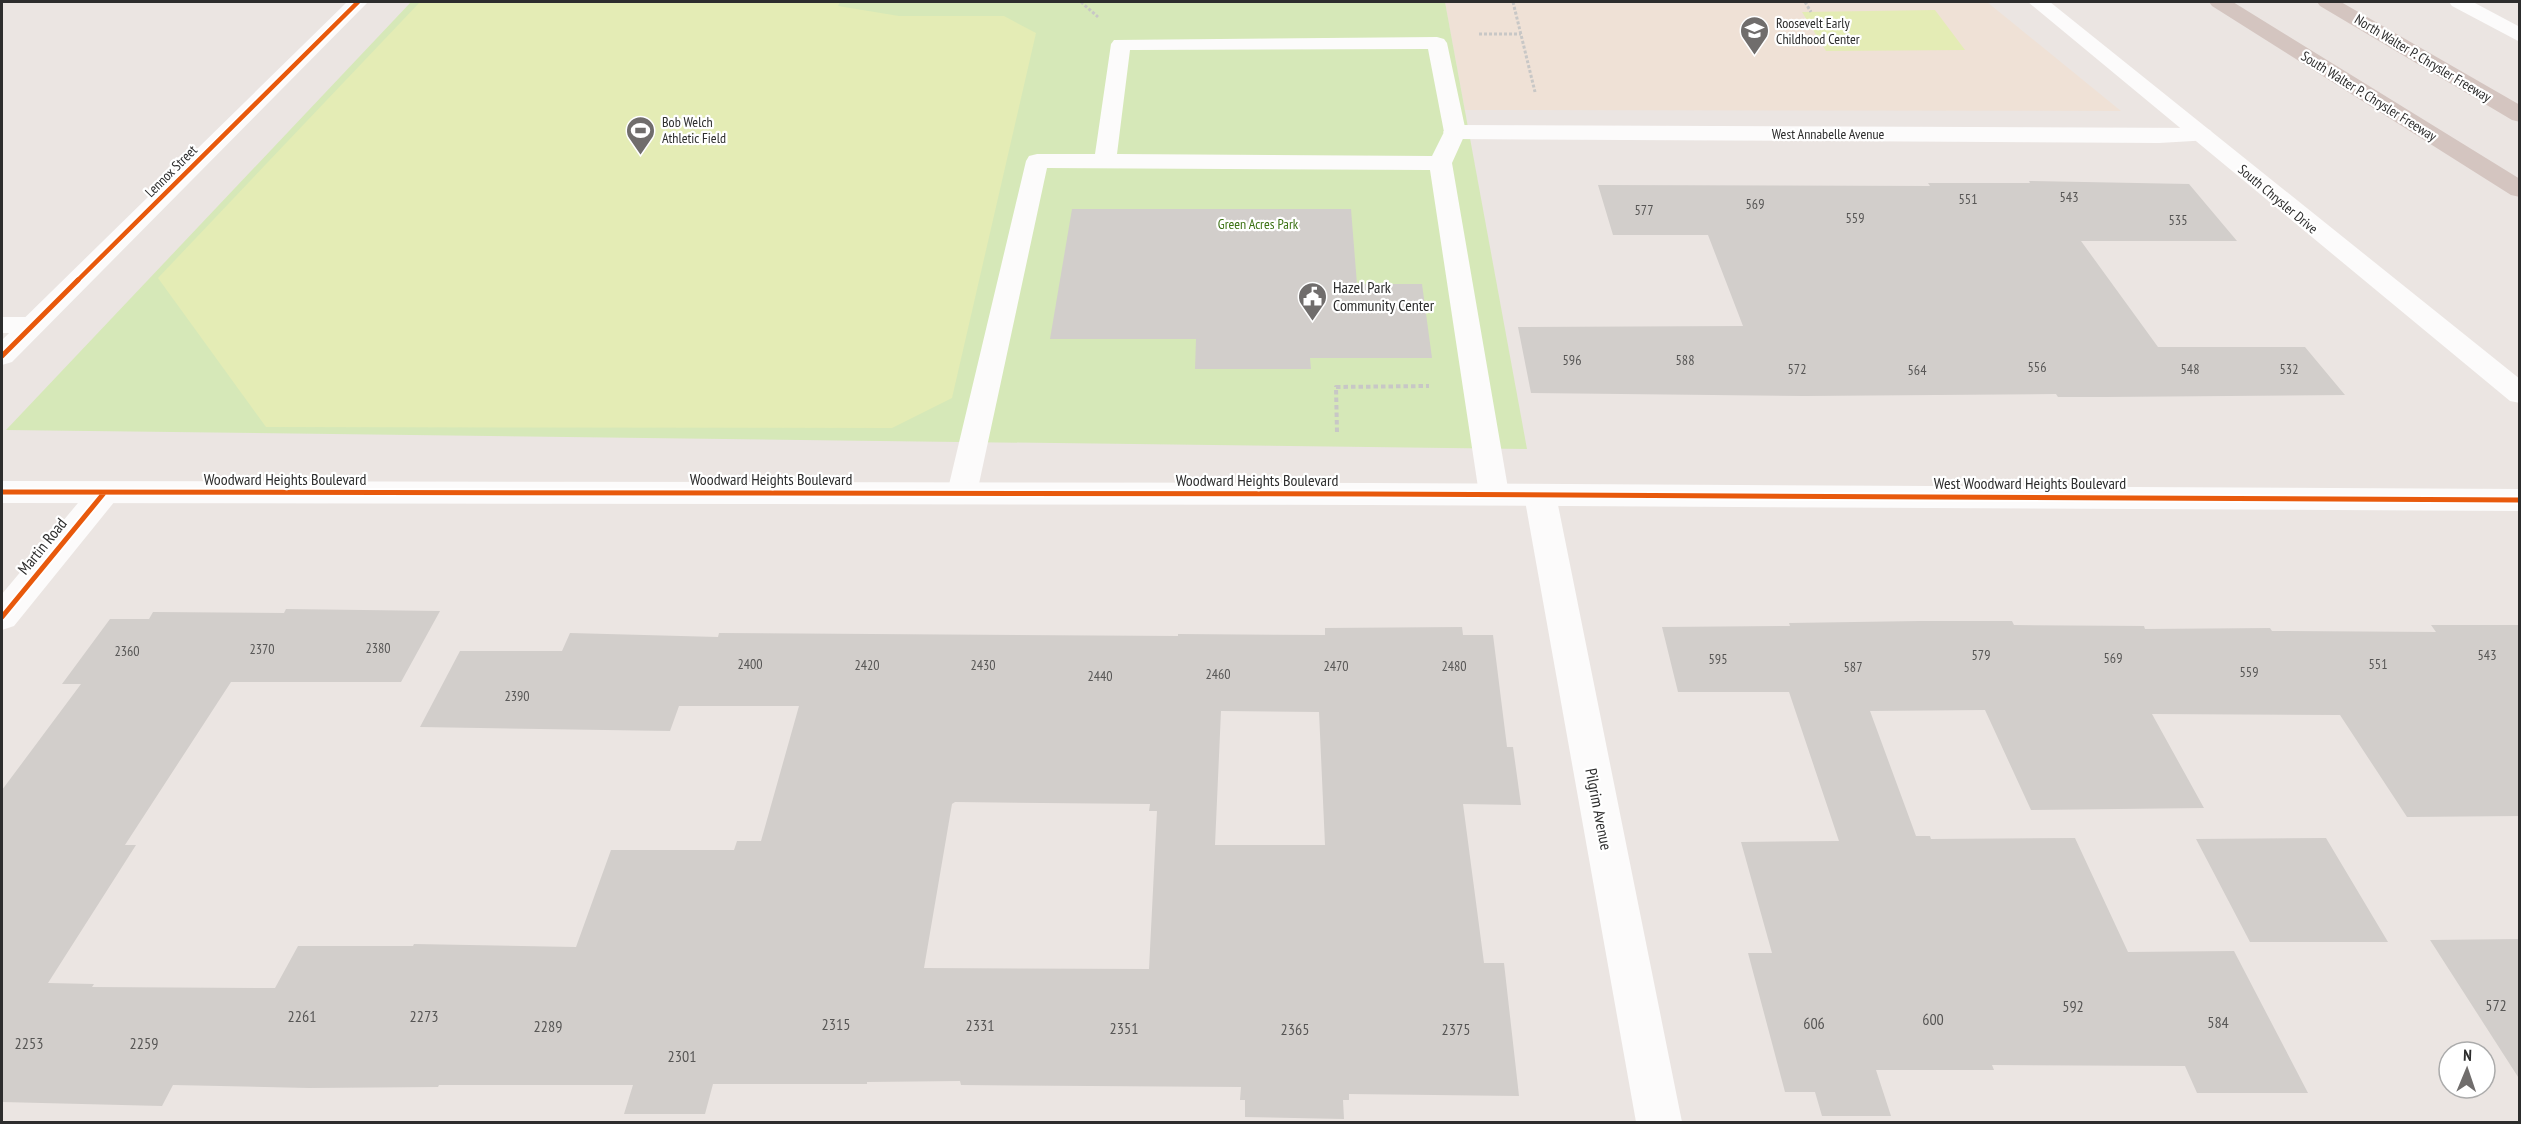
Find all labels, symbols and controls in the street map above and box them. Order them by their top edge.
street label: North Walter P. Chrysler Freeway [2351,10,2495,106]
place label: Roosevelt Early Childhood Center [1776,14,1860,48]
school or university icon: Roosevelt Early Childhood Center [1739,15,1771,57]
street label: South Walter P. Chrysler Freeway [2298,47,2441,146]
place label: Bob Welch Athletic Field [662,113,726,147]
sports icon: Bob Welch Athletic Field [625,114,657,156]
street label: West Annabelle Avenue [1772,125,1884,143]
street label: Lennox Street [141,141,201,201]
street label: South Chrysler Drive [2234,160,2322,238]
house number: 543 [2060,188,2078,206]
house number: 551 [1959,190,1977,208]
house number: 569 [1746,195,1764,213]
house number: 577 [1635,201,1653,219]
house number: 559 [1846,209,1864,227]
house number: 535 [2169,211,2187,229]
park label: Green Acres Park [1218,215,1299,233]
place label: Hazel Park Community Center [1333,277,1435,315]
public building icon: Hazel Park Community Center [1296,280,1328,322]
house number: 596 [1563,351,1581,369]
house number: 588 [1676,351,1694,369]
house number: 556 [2028,358,2046,376]
house number: 572 [1788,360,1806,378]
house number: 548 [2181,360,2199,378]
house number: 532 [2280,360,2298,378]
house number: 564 [1908,361,1927,379]
street label: Woodward Heights Boulevard [204,469,366,489]
street label: Woodward Heights Boulevard [690,469,852,489]
street label: Woodward Heights Boulevard [1176,470,1338,490]
street label: West Woodward Heights Boulevard [1934,473,2126,493]
street label: Martin Road [13,514,71,578]
house number: 2380 [365,639,391,657]
house number: 2370 [249,640,275,658]
house number: 2360 [114,642,140,660]
house number: 579 [1972,646,1990,664]
house number: 543 [2478,646,2496,664]
house number: 569 [2104,649,2122,667]
house number: 595 [1709,650,1727,668]
house number: 2400 [737,655,763,673]
house number: 551 [2369,655,2387,673]
house number: 2420 [854,656,880,674]
house number: 2430 [970,656,996,674]
house number: 2470 [1323,657,1349,675]
house number: 2480 [1441,657,1467,675]
house number: 587 [1844,658,1862,676]
house number: 559 [2240,663,2258,681]
house number: 2460 [1205,665,1231,683]
house number: 2440 [1087,667,1113,685]
house number: 2390 [504,687,530,705]
street label: Pilgrim Avenue [1581,766,1617,852]
house number: 572 [2485,995,2507,1015]
house number: 592 [2062,996,2084,1016]
house number: 2261 [288,1006,316,1026]
house number: 2273 [410,1006,438,1026]
house number: 600 [1922,1009,1944,1029]
house number: 584 [2207,1012,2229,1032]
house number: 606 [1803,1013,1825,1033]
house number: 2315 [822,1014,850,1034]
house number: 2331 [966,1015,994,1035]
house number: 2289 [534,1016,562,1036]
house number: 2351 [1110,1018,1138,1038]
house number: 2365 [1281,1019,1309,1039]
house number: 2375 [1442,1019,1470,1039]
house number: 2253 [15,1033,43,1053]
house number: 2259 [130,1033,158,1053]
north arrow [2437,1040,2497,1100]
text: N [2463,1045,2472,1065]
house number: 2301 [668,1046,696,1066]

